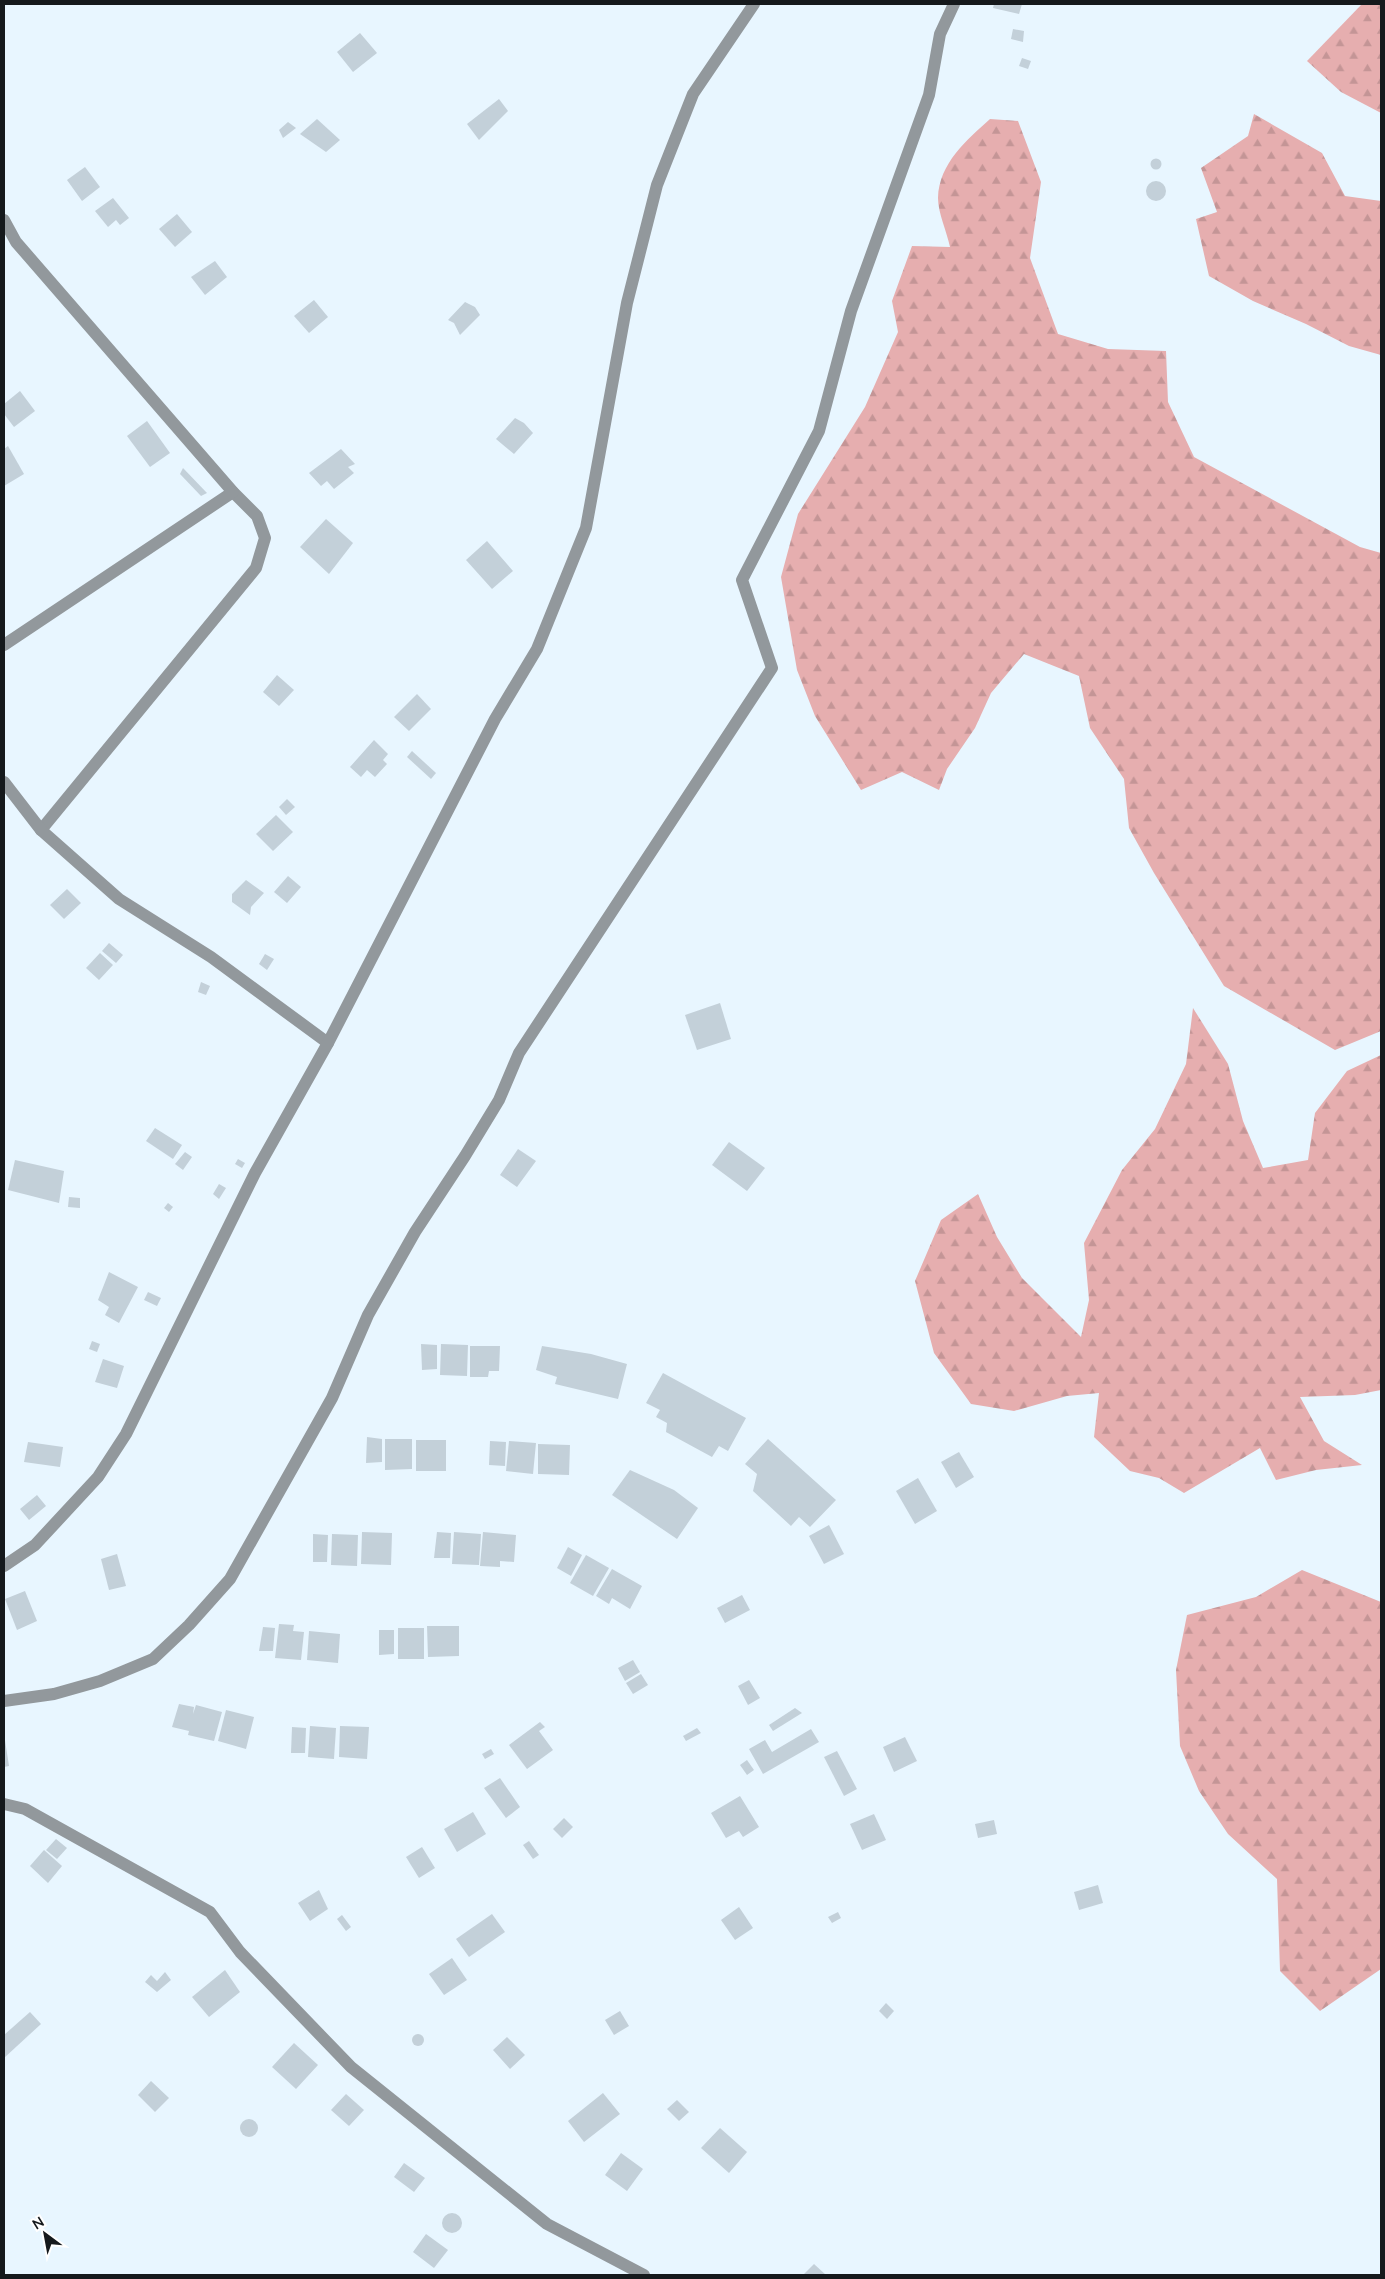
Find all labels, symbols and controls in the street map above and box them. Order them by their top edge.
north arrow [20,2209,70,2259]
text: N [29,2213,47,2233]

